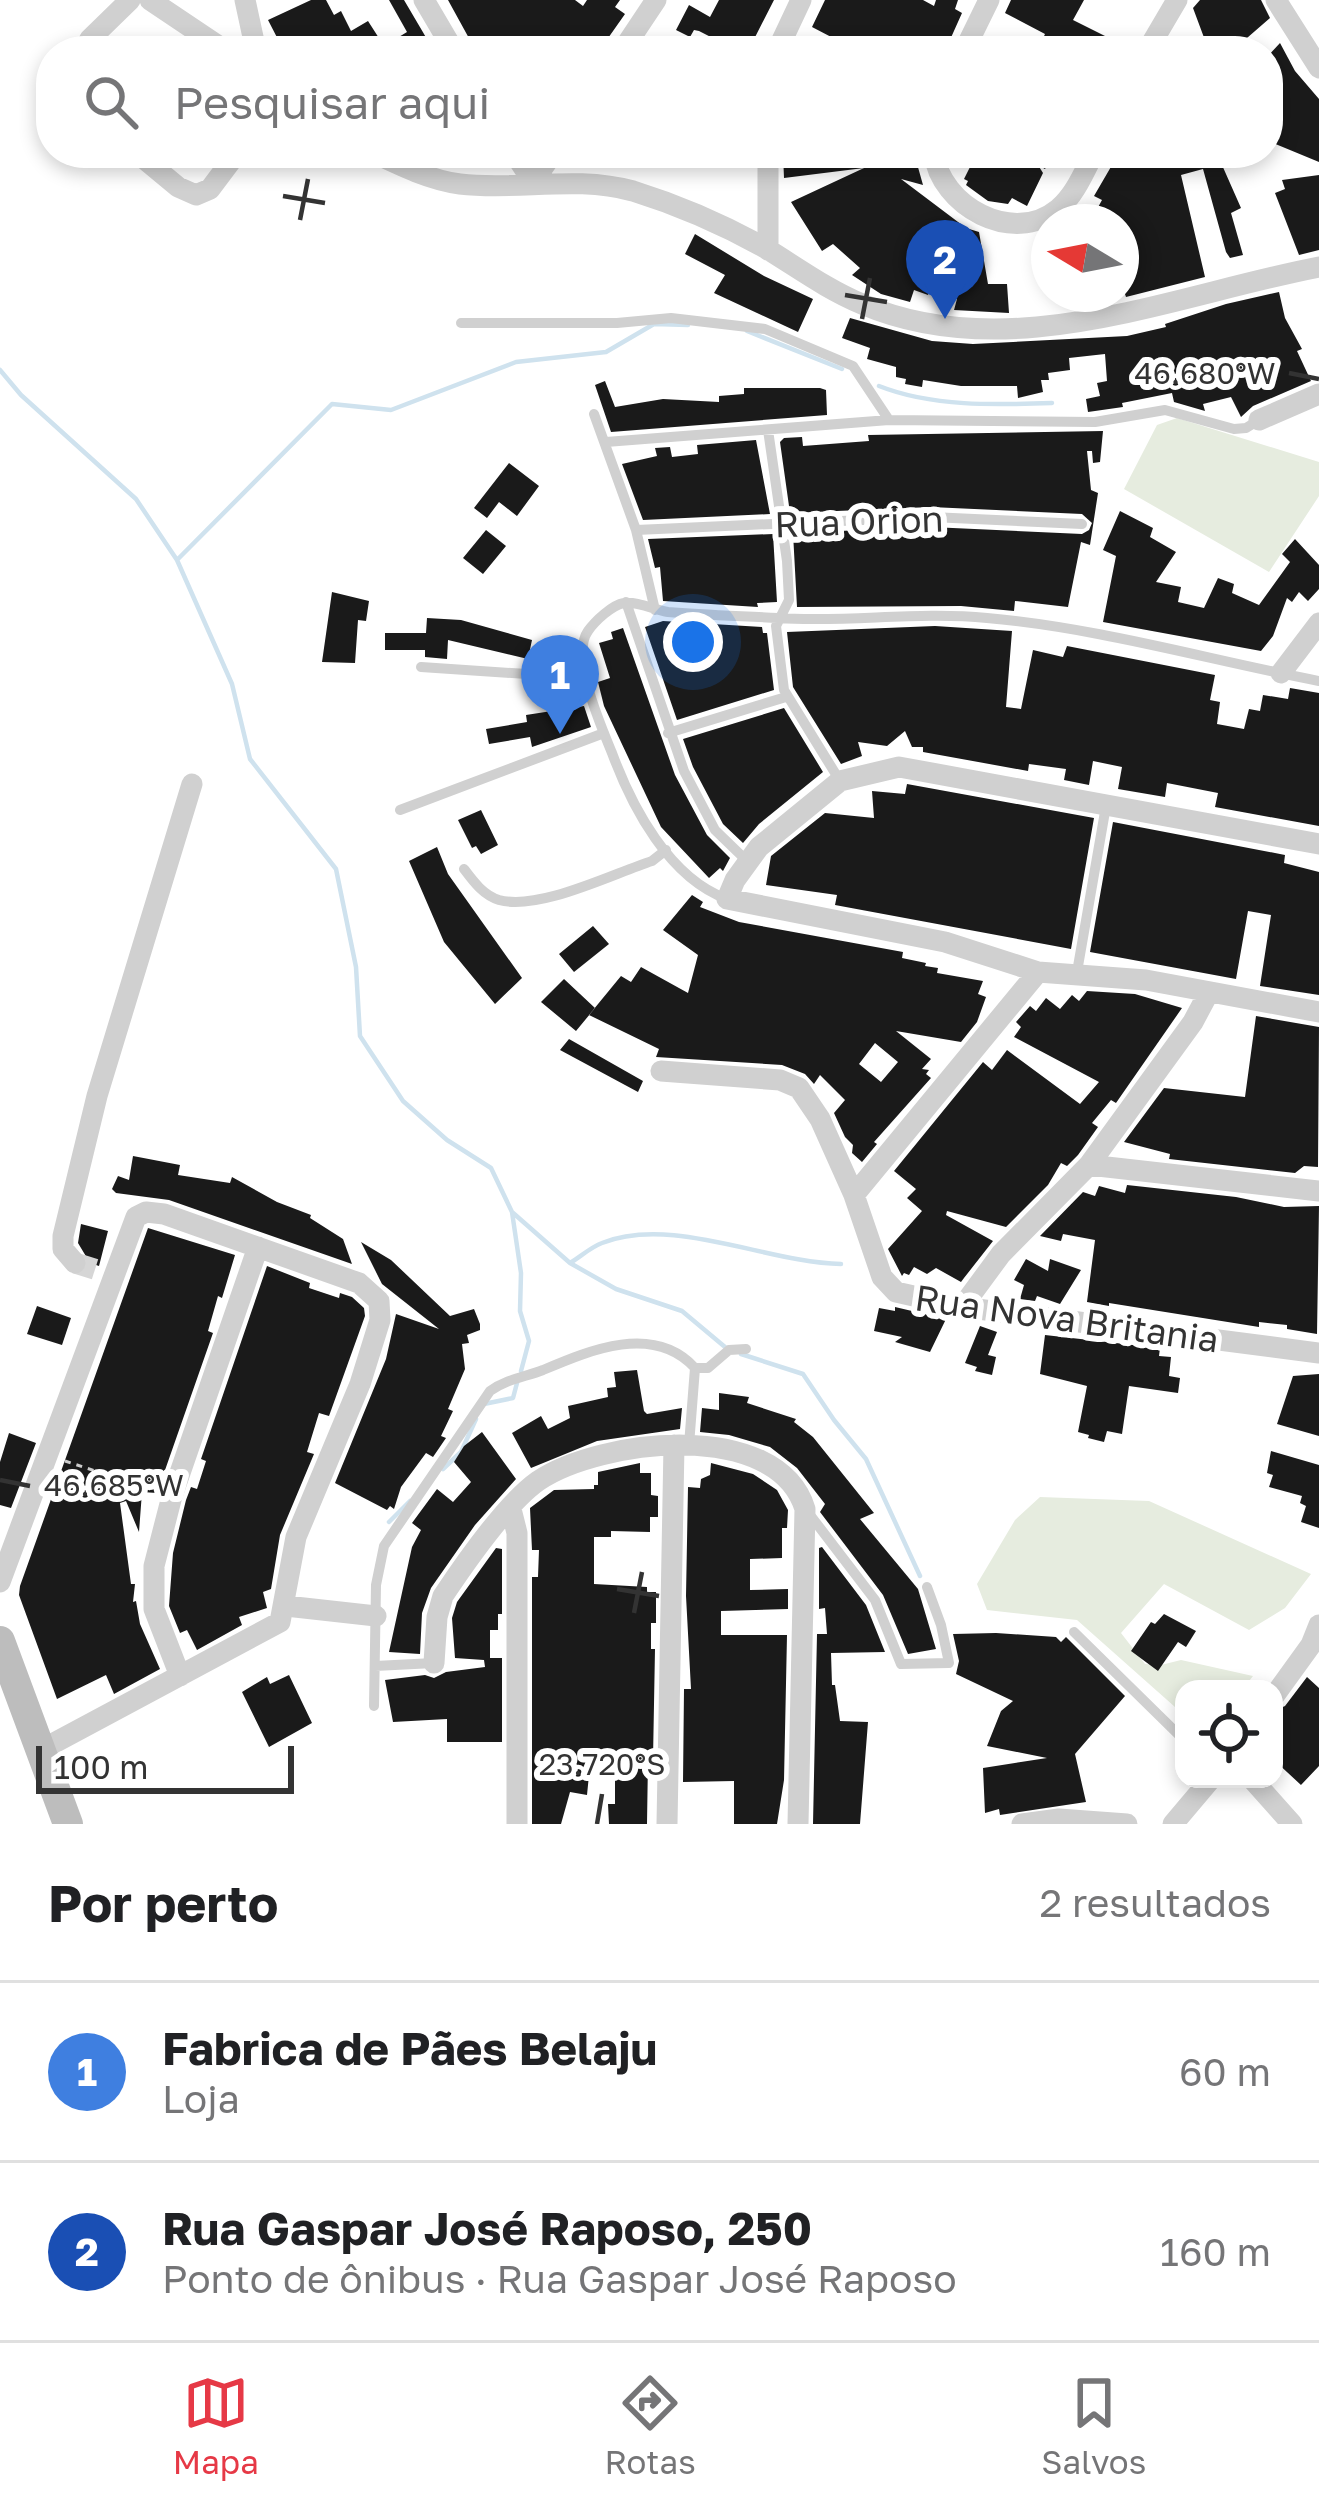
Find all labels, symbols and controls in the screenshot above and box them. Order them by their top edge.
search box [36,36,1283,168]
icon: search [78,69,144,135]
text: Pesquisar aqui [174,75,490,129]
north arrow [1031,204,1139,312]
pin: 2 [906,220,984,319]
text: 46.680°W [1135,355,1276,391]
street label: Rua Orion [774,497,944,545]
your location [663,612,723,672]
pin: 1 [521,635,599,734]
street label: Rua Nova Britania [912,1275,1222,1361]
text: 46.685°W [44,1467,184,1503]
map controls [1175,1680,1283,1788]
button: locate [1175,1680,1283,1788]
scale bar [36,1740,294,1793]
text: 23.720°S [539,1746,665,1782]
text: 100 m [54,1747,148,1786]
text: Por perto [48,1872,278,1933]
text: 2 resultados [1040,1879,1271,1926]
text: Fabrica de Pães Belaju [162,2021,657,2075]
text: 1 [77,2048,97,2095]
text: 60 m [1179,2048,1271,2095]
text: Loja [162,2075,240,2122]
text: Rua Gaspar José Raposo, 250 [162,2201,812,2255]
text: 2 [75,2228,99,2275]
text: 160 m [1160,2228,1271,2275]
text: Ponto de ônibus · Rua Gaspar José Raposo [162,2255,957,2302]
tab: Mapa [173,2370,259,2481]
tab: Rotas [604,2370,696,2481]
tab: Salvos [1041,2370,1146,2481]

